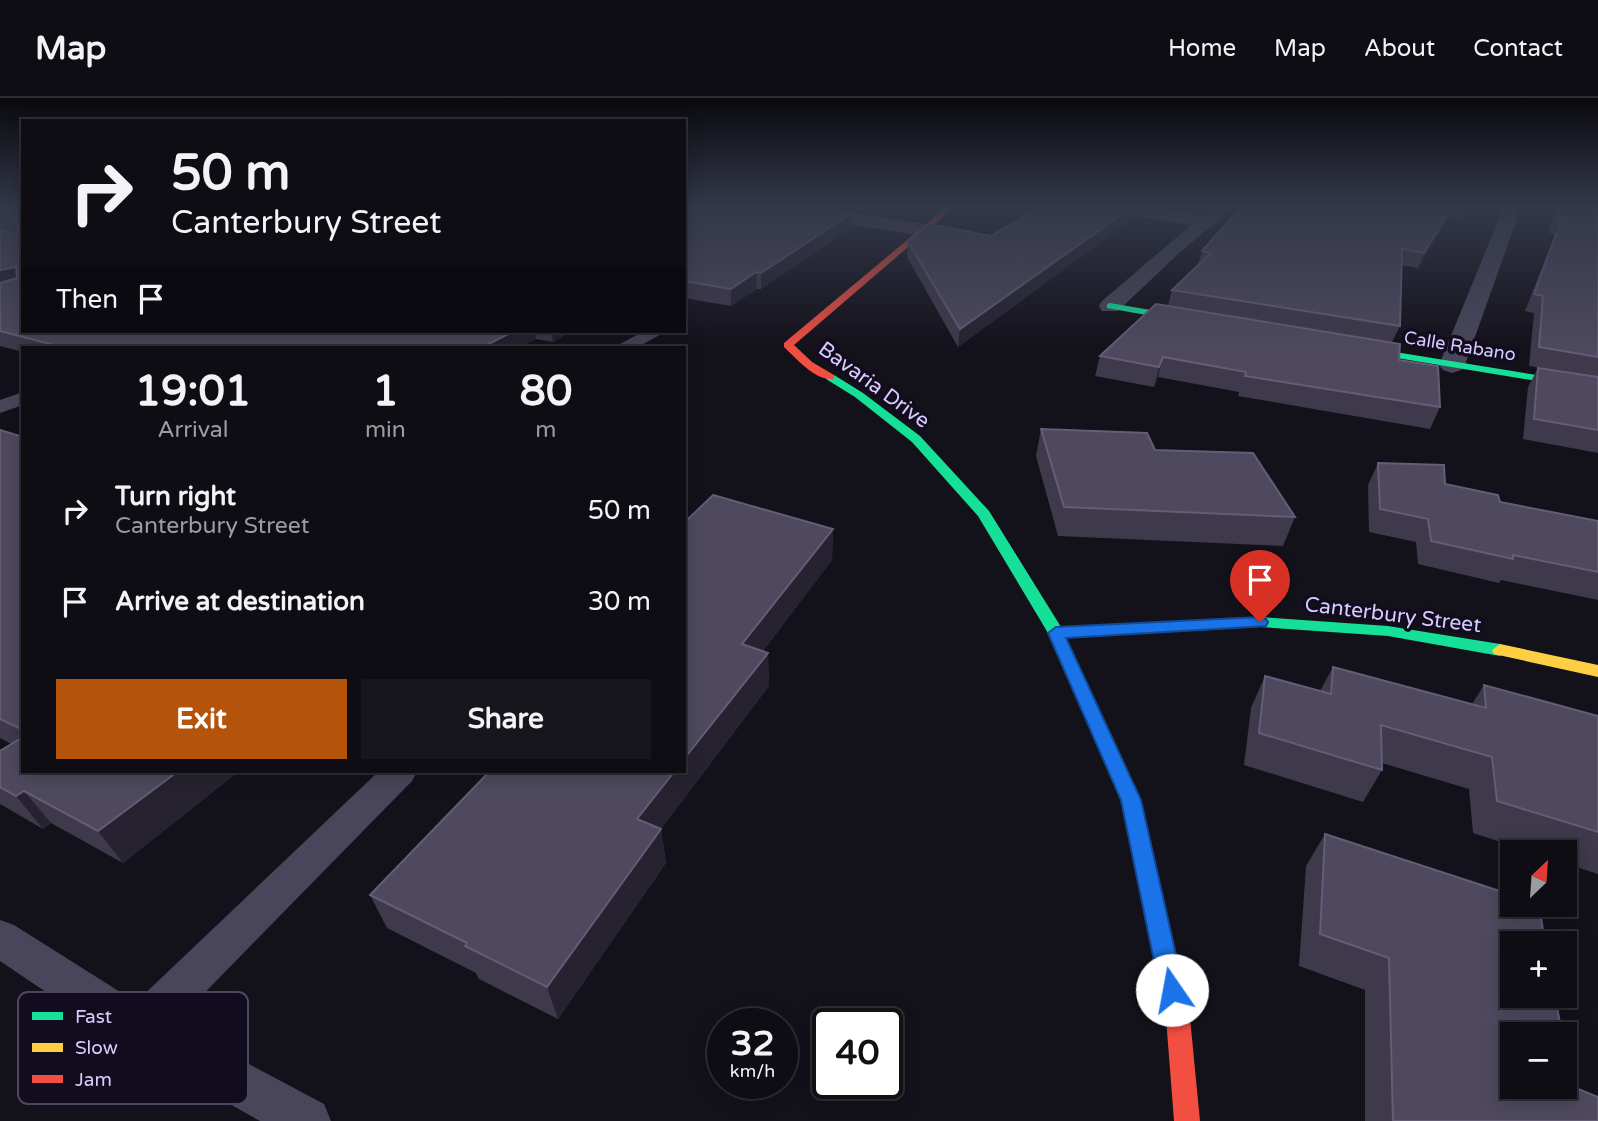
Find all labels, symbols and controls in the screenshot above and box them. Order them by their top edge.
text: Map [35,29,106,68]
text: Home [1168,34,1236,63]
text: Map [1274,34,1326,63]
text: About [1364,34,1435,63]
text: Contact [1473,34,1563,63]
text: 50 m [171,144,290,203]
icon: right [56,147,147,238]
text: Canterbury Street [171,204,442,242]
icon: arrive [132,280,170,318]
text: Then [56,284,118,315]
street label: Calle Rabano [1403,326,1517,366]
street label: Bavaria Drive [814,336,935,434]
text: 19:01 [135,366,251,417]
text: 1 [372,366,399,417]
text: 80 [520,366,572,417]
text: Arrival [157,416,228,444]
text: min [365,416,406,444]
text: m [535,416,556,444]
text: Turn right [115,481,236,512]
icon: right [56,492,94,530]
text: 50 m [588,495,651,526]
text: Canterbury Street [115,512,310,540]
pin [1230,550,1290,622]
icon: arrive [1241,561,1279,599]
icon: arrive [56,583,94,621]
text: Arrive at destination [115,586,365,617]
text: 30 m [588,586,651,617]
street label: Canterbury Street [1303,592,1483,638]
button: Exit [56,679,347,759]
button: Share [361,679,651,759]
north arrow [1500,840,1577,917]
map controls [1500,840,1577,1099]
button: + [1500,931,1577,1008]
position arrow [1135,953,1209,1027]
legend [18,992,248,1104]
text: Fast [75,1006,112,1028]
speed limit sign: 40 [812,1008,903,1099]
button: − [1500,1022,1577,1099]
text: 32 [731,1023,774,1065]
text: Slow [75,1037,118,1059]
text: km/h [730,1060,775,1082]
text: Jam [75,1069,112,1091]

